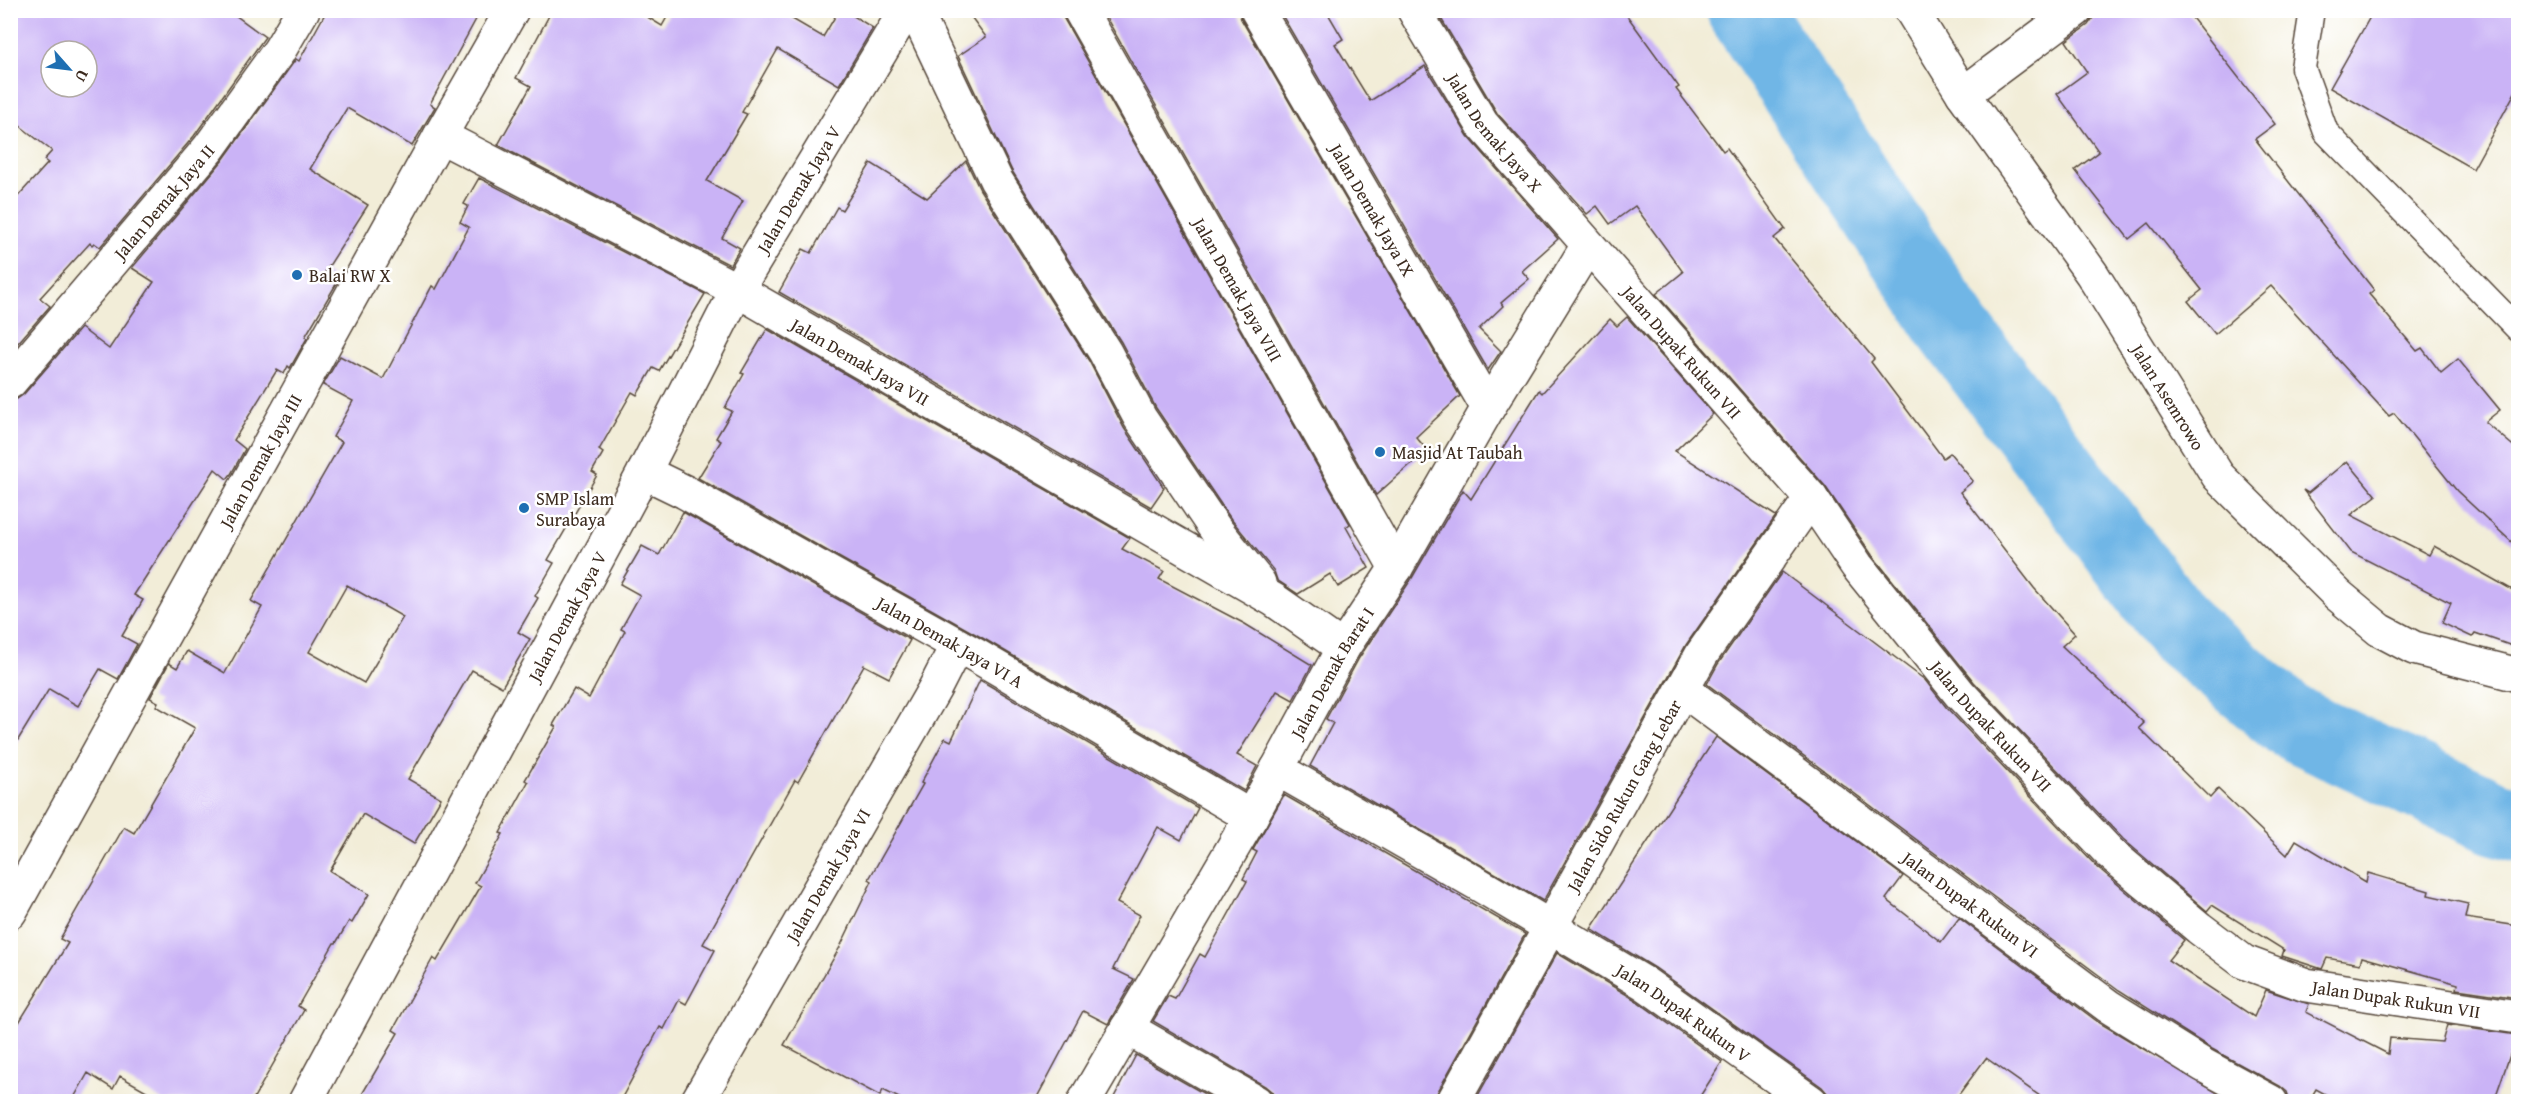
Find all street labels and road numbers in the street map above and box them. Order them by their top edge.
street label: Jalan Demak Jaya X [1440,66,1549,198]
street label: Jalan Demak Jaya V [748,120,847,259]
street label: Jalan Demak Jaya IX [1323,137,1422,281]
street label: Jalan Demak Jaya II [105,138,220,267]
street label: Jalan Demak Jaya VIII [1186,211,1290,366]
street label: Jalan Dupak Rukun VII [1615,278,1749,424]
street label: Jalan Demak Jaya VII [784,310,935,412]
street label: Jalan Asemrowo [2124,337,2212,455]
street label: Jalan Demak Jaya III [211,389,308,534]
street label: Jalan Demak Jaya V [519,546,613,688]
street label: Jalan Demak Jaya VI A [870,588,1029,694]
street label: Jalan Demak Barat I [1282,601,1380,745]
street label: Jalan Dupak Rukun VII [1923,653,2059,798]
street label: Jalan Sido Rukun Gang Lebar [1558,694,1688,898]
street label: Jalan Demak Jaya VI [777,803,877,948]
street label: Jalan Dupak Rukun VI [1895,843,2045,964]
street label: Jalan Dupak Rukun V [1609,955,1757,1069]
street label: Jalan Dupak Rukun VII [2308,972,2482,1025]

